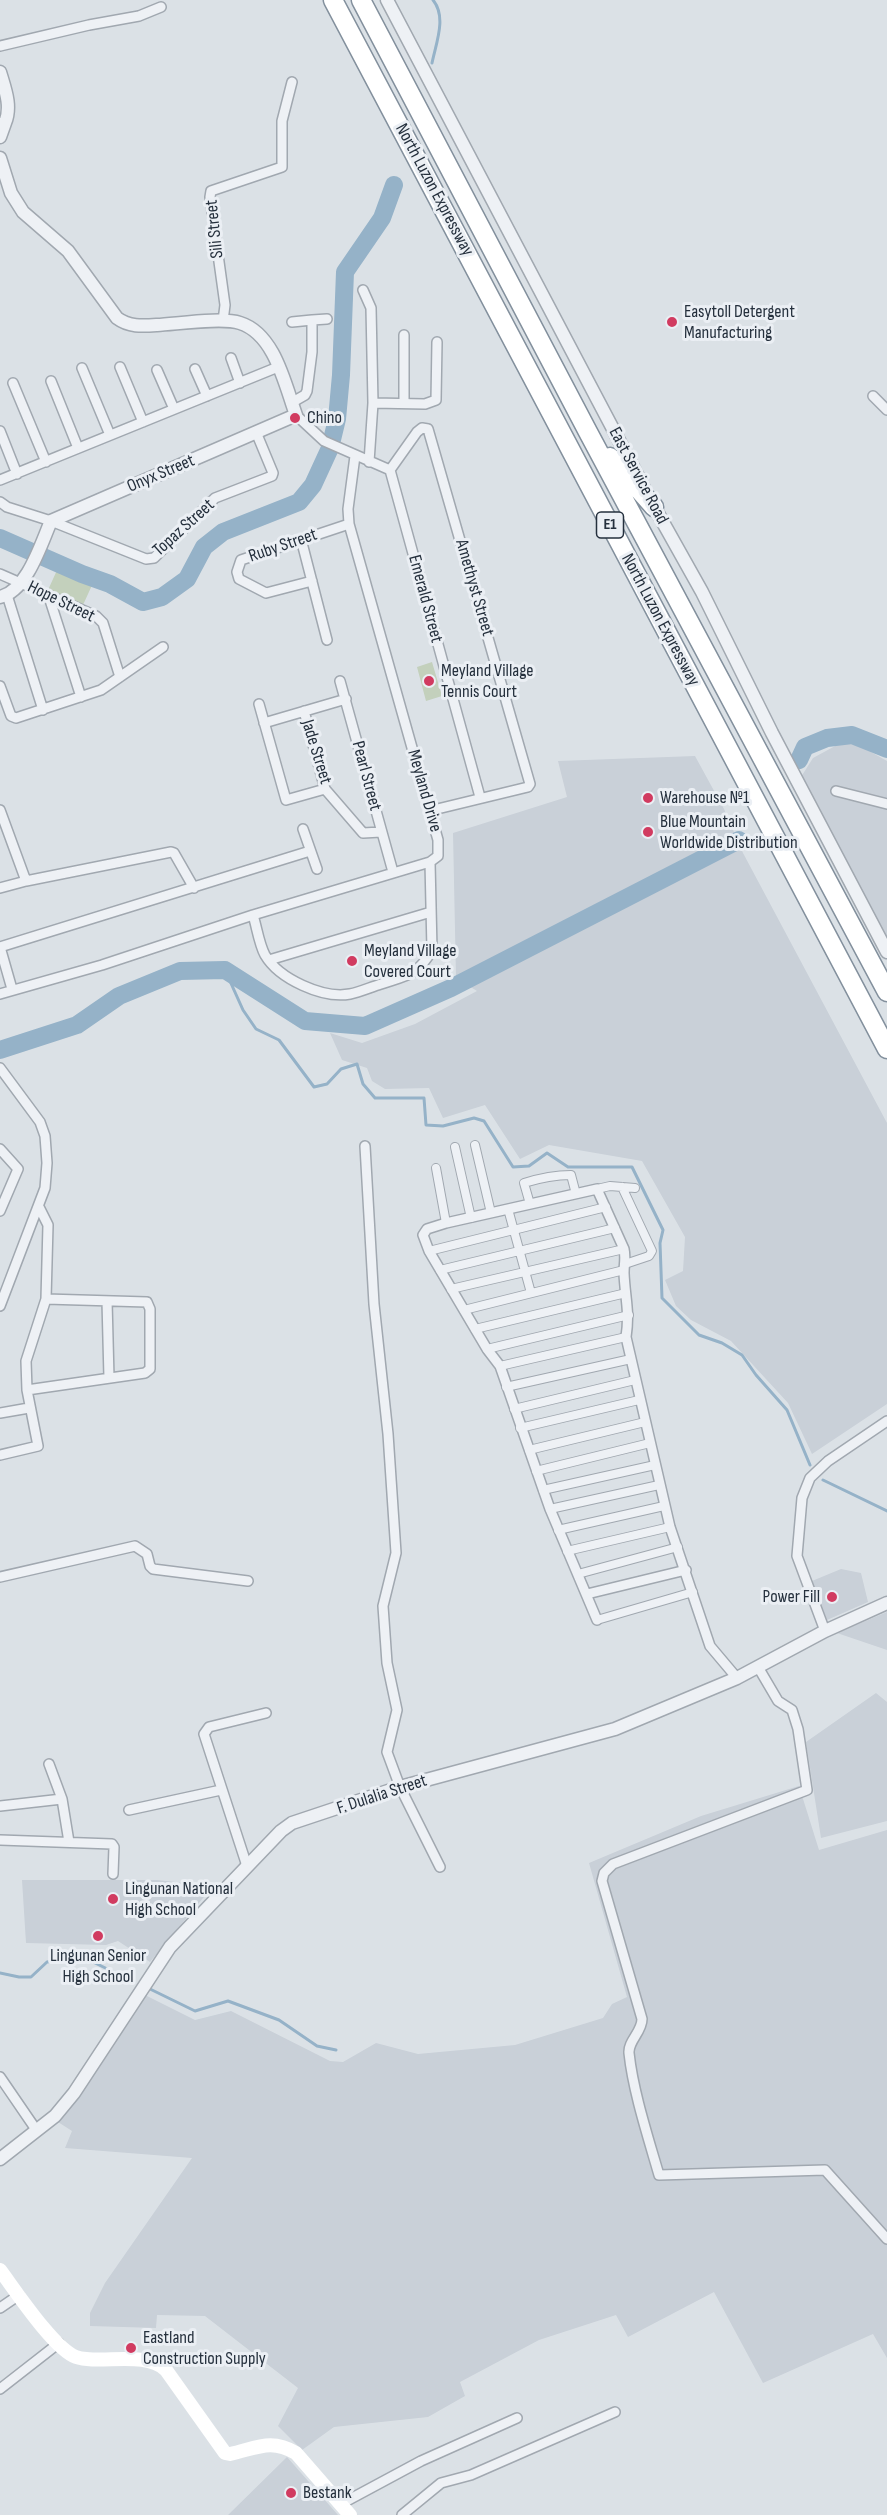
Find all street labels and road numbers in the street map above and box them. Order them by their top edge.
street label: North Luzon Expressway [390,120,478,260]
street label: Sili Street [201,199,229,259]
street label: East Service Road [603,424,673,528]
street label: Onyx Street [124,450,198,498]
street label: Topaz Street [149,495,219,561]
road number: E1 [596,512,624,538]
street label: Ruby Street [246,524,320,568]
street label: Amethyst Street [450,537,498,639]
street label: North Luzon Expressway [616,550,704,690]
street label: Emerald Street [403,553,447,645]
street label: Hope Street [24,576,98,628]
street label: Jade Street [296,717,336,787]
street label: Pearl Street [346,739,386,813]
street label: Meyland Drive [402,747,446,835]
street label: F. Dulalia Street [334,1770,430,1820]

